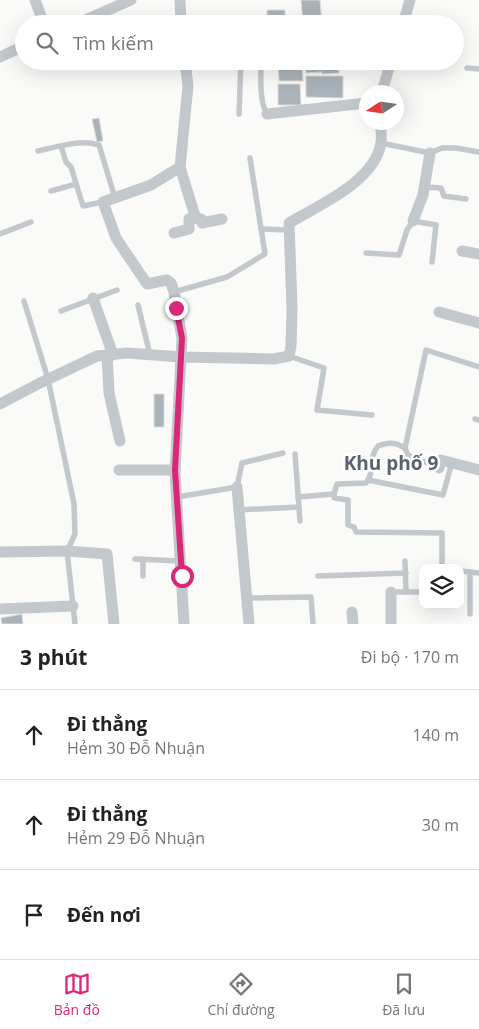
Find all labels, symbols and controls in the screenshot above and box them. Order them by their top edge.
search box [15,15,464,70]
icon: search [33,29,61,57]
text: Tìm kiếm [73,30,154,56]
north arrow [359,85,404,130]
route end [165,297,188,320]
district label: Khu phố 9 [344,450,438,476]
map controls [419,564,464,609]
button: layers [419,564,464,609]
route start [171,565,194,588]
text: 3 phút [20,643,87,671]
text: Đi bộ · 170 m [361,646,459,668]
text: Đi thẳng [67,711,147,737]
icon: ahead [20,721,48,749]
text: 140 m [413,724,459,746]
text: Hẻm 30 Đỗ Nhuận [67,737,205,759]
text: Đi thẳng [67,801,147,827]
icon: ahead [20,811,48,839]
text: 30 m [422,814,459,836]
text: Hẻm 29 Đỗ Nhuận [67,827,205,849]
icon: arrive [20,901,48,929]
text: Đến nơi [67,902,141,928]
tab: Bản đồ [54,970,100,1019]
tab: Chỉ đường [207,970,275,1019]
tab: Đã lưu [382,970,425,1019]

